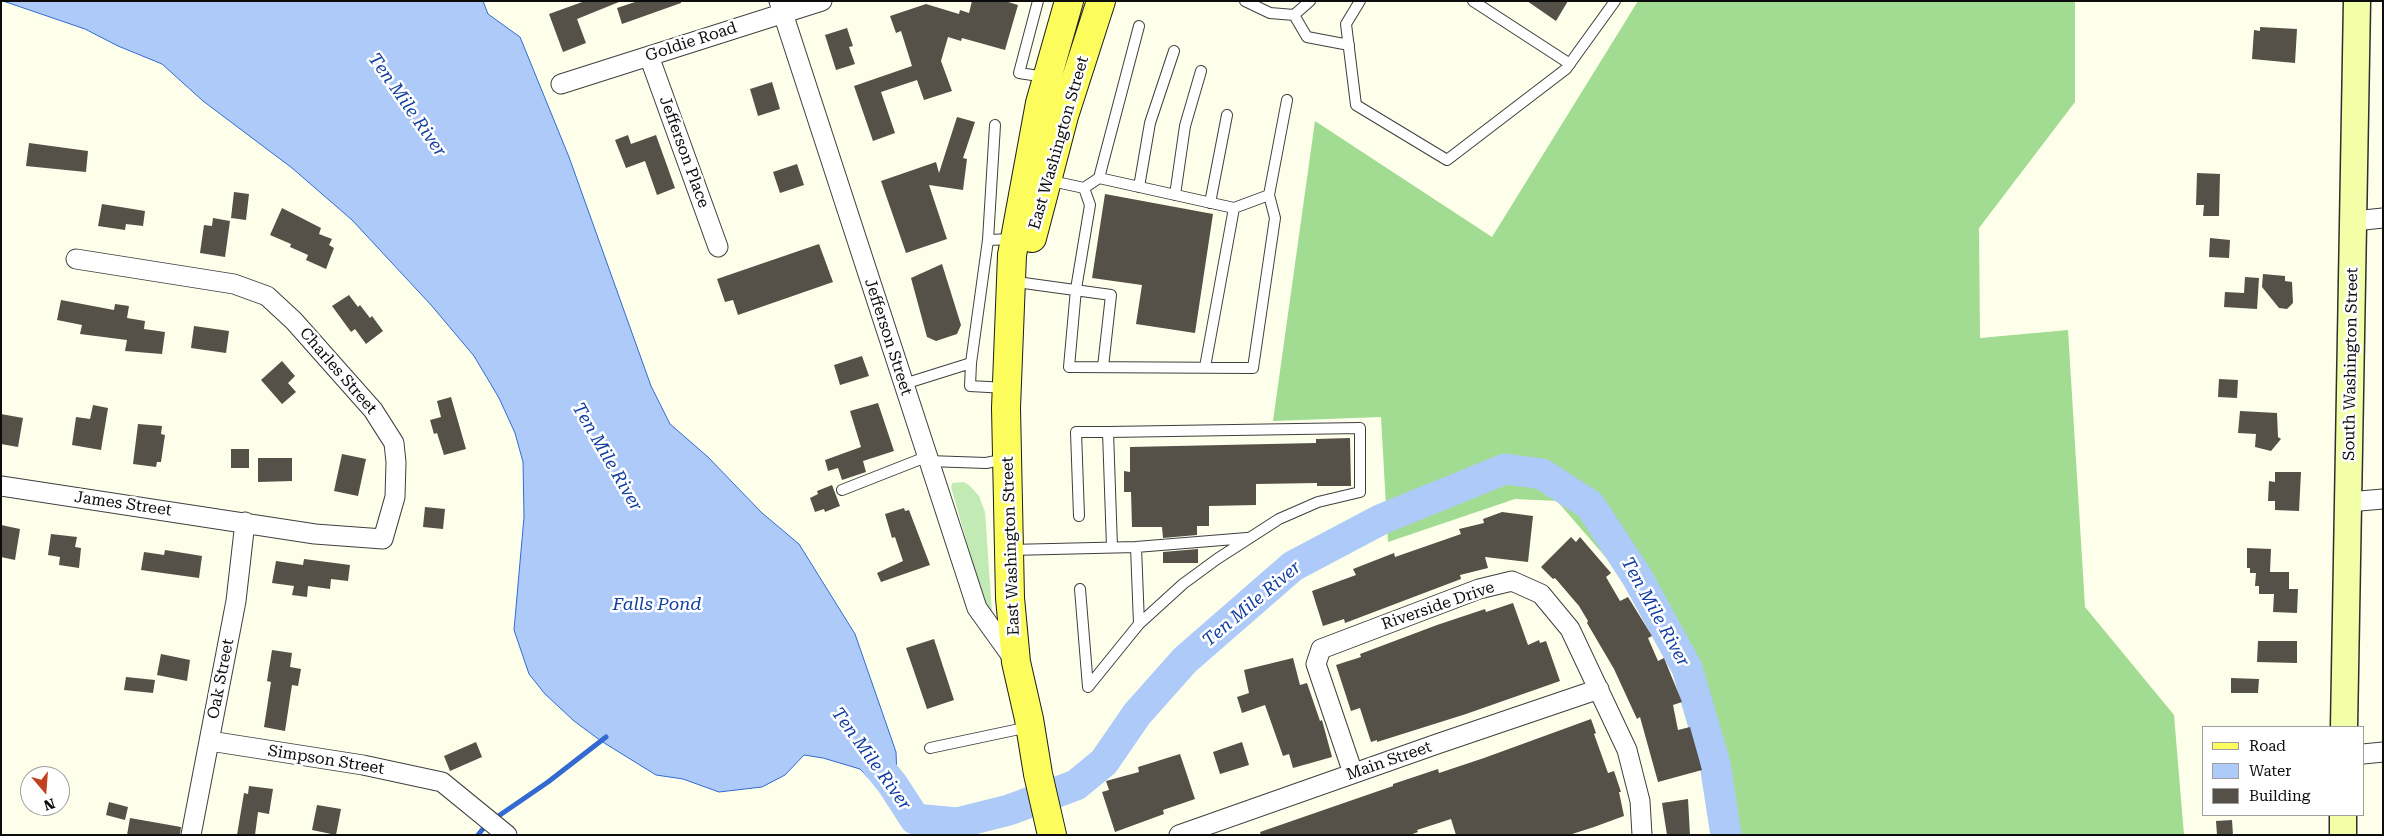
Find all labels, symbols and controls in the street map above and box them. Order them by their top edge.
street label: Goldie Road [643,18,739,66]
water label: Ten Mile River [363,49,451,161]
street label: East Washington Street [1025,54,1093,232]
street label: Jefferson Place [655,94,713,210]
street label: South Washington Street [2340,267,2362,461]
street label: Jefferson Street [860,276,916,398]
street label: Charles Street [295,324,381,418]
water label: Ten Mile River [567,399,647,515]
street label: East Washington Street [998,456,1024,636]
street label: James Street [73,488,173,520]
water label: Ten Mile River [1616,554,1694,670]
water label: Ten Mile River [1198,557,1306,651]
street label: Riverside Drive [1379,578,1497,634]
water label: Falls Pond [612,594,702,616]
street label: Oak Street [204,637,238,721]
water label: Ten Mile River [826,703,916,815]
legend [2202,726,2364,816]
street label: Main Street [1344,737,1434,785]
text: Road [2249,737,2286,755]
street label: Simpson Street [266,741,386,779]
text: Water [2249,762,2291,780]
north arrow [20,766,70,816]
text: Building [2249,787,2310,805]
text: N [42,795,57,814]

